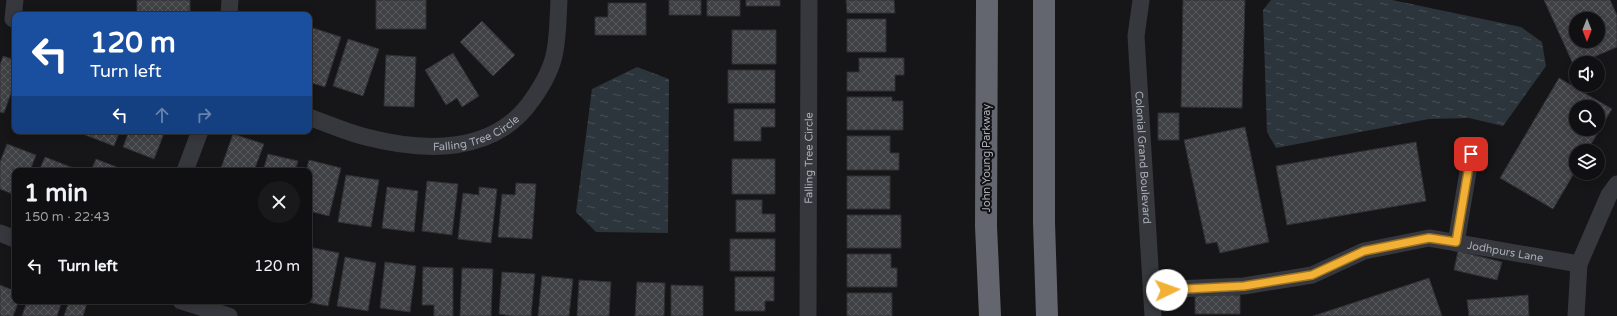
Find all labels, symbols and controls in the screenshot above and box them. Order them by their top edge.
north arrow [1569,12,1605,48]
map controls [1569,12,1605,180]
text: 120 m [90,26,176,60]
icon: left [24,28,76,80]
button: sound [1569,56,1605,92]
text: Turn left [90,60,162,82]
street label: Colonial Grand Boulevard [1132,91,1153,224]
button: search [1569,100,1605,136]
icon: left [109,104,131,126]
icon: ahead [151,104,173,126]
icon: right [193,104,215,126]
street label: John Young Parkway [980,104,993,212]
street label: Falling Tree Circle [802,112,816,204]
street label: Falling Tree Circle [433,113,522,153]
pin [1454,137,1488,171]
icon: arrive [1460,143,1482,165]
button: layers [1569,144,1605,180]
text: 1 min [24,179,88,208]
button: close [258,181,300,223]
text: 150 m · 22:43 [24,209,110,225]
street label: Jodhpurs Lane [1466,239,1544,265]
icon: left [24,255,46,277]
text: Turn left [58,257,118,275]
text: 120 m [254,257,300,275]
position arrow [1146,269,1188,311]

